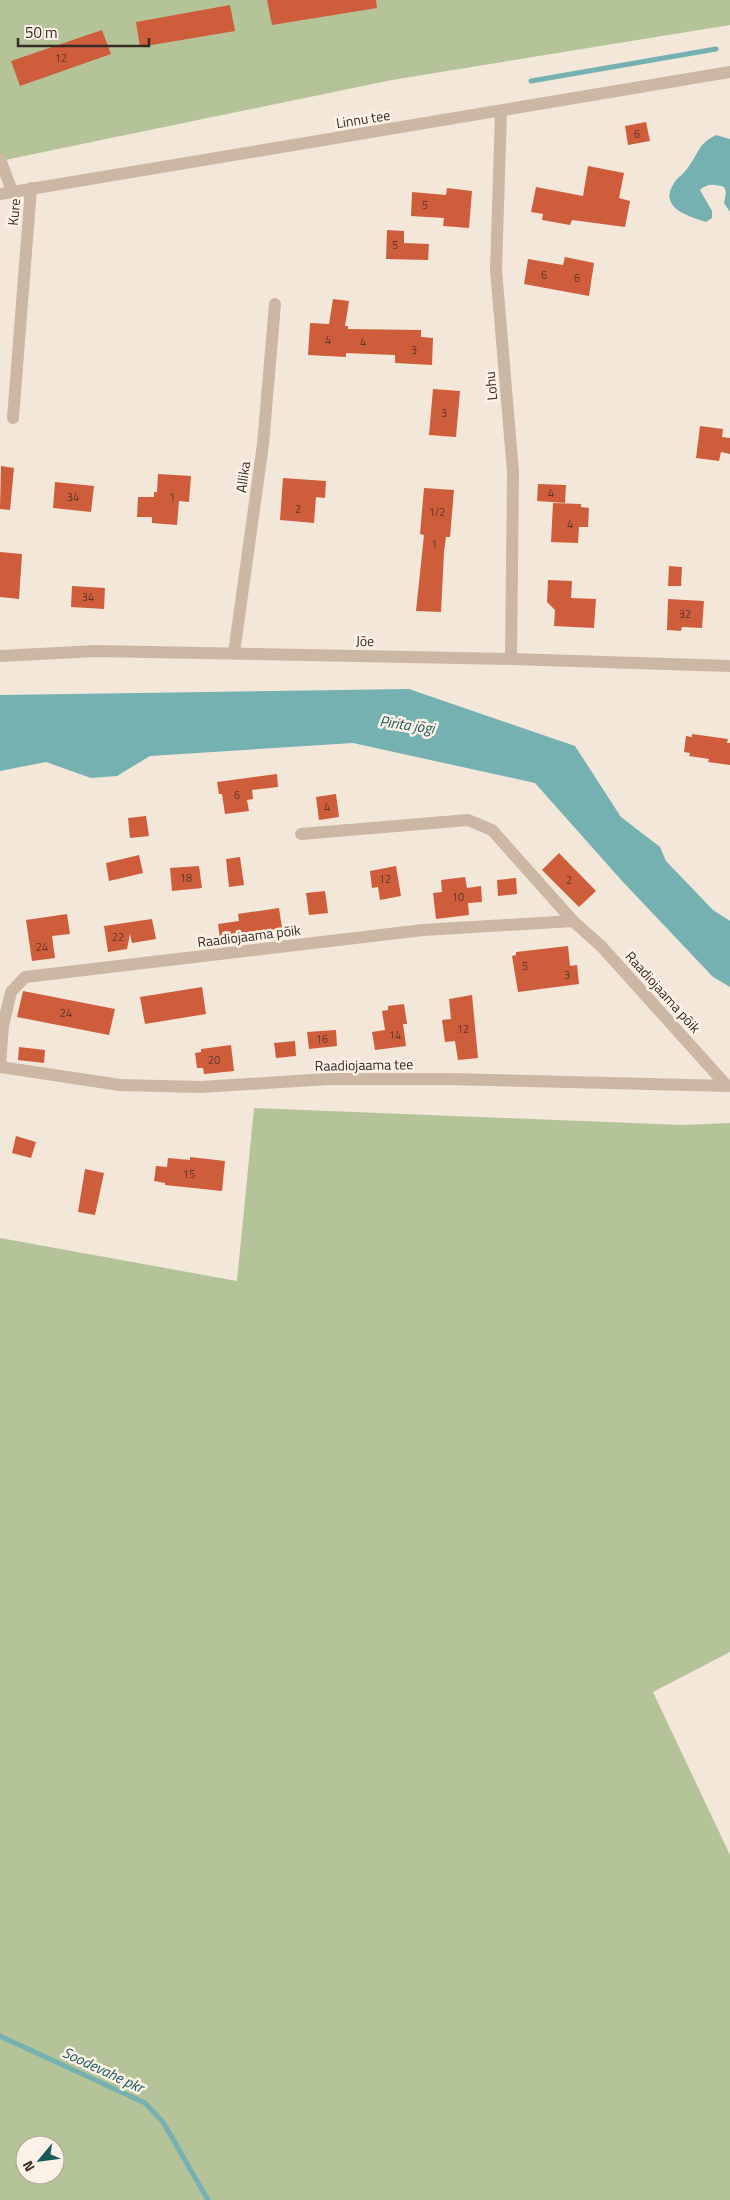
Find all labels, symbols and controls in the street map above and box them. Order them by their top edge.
scale bar [18,15,149,47]
text: 50 m [25,21,58,44]
house number: 12 [55,50,67,66]
street label: Linnu tee [334,104,391,133]
house number: 6 [634,126,640,142]
house number: 5 [422,197,428,213]
street label: Kure [2,198,25,226]
house number: 5 [392,237,398,253]
house number: 6 [541,267,547,283]
house number: 6 [574,270,580,286]
house number: 4 [325,332,331,348]
house number: 4 [360,334,366,350]
house number: 3 [411,342,417,358]
street label: Lohu [479,371,502,401]
house number: 3 [441,405,447,421]
street label: Allika [230,460,255,494]
house number: 4 [548,485,554,501]
house number: 34 [67,489,79,505]
house number: 1 [169,489,175,505]
house number: 2 [295,501,301,517]
house number: 1/2 [429,504,445,520]
house number: 4 [567,516,573,532]
house number: 1 [431,536,437,552]
house number: 34 [82,589,94,605]
house number: 32 [679,606,691,622]
street label: Jõe [356,630,374,651]
water label: Pirita jõgi [378,709,438,740]
house number: 6 [234,787,240,803]
house number: 4 [324,799,330,815]
house number: 18 [180,870,192,886]
house number: 12 [379,871,391,887]
house number: 2 [566,872,572,888]
house number: 10 [452,889,464,905]
street label: Raadiojaama põik [196,919,302,952]
house number: 22 [112,929,124,945]
house number: 24 [36,939,48,955]
street label: Raadiojaama põik [621,946,706,1038]
house number: 5 [522,958,528,974]
house number: 3 [564,967,570,983]
house number: 24 [60,1005,72,1021]
house number: 12 [457,1021,469,1037]
house number: 14 [389,1027,401,1043]
house number: 16 [316,1031,328,1047]
house number: 20 [208,1052,220,1068]
street label: Raadiojaama tee [315,1053,413,1076]
house number: 15 [183,1166,195,1182]
water label: Soodevahe pkr [59,2041,150,2099]
north arrow [15,2135,65,2185]
text: N [17,2157,40,2176]

